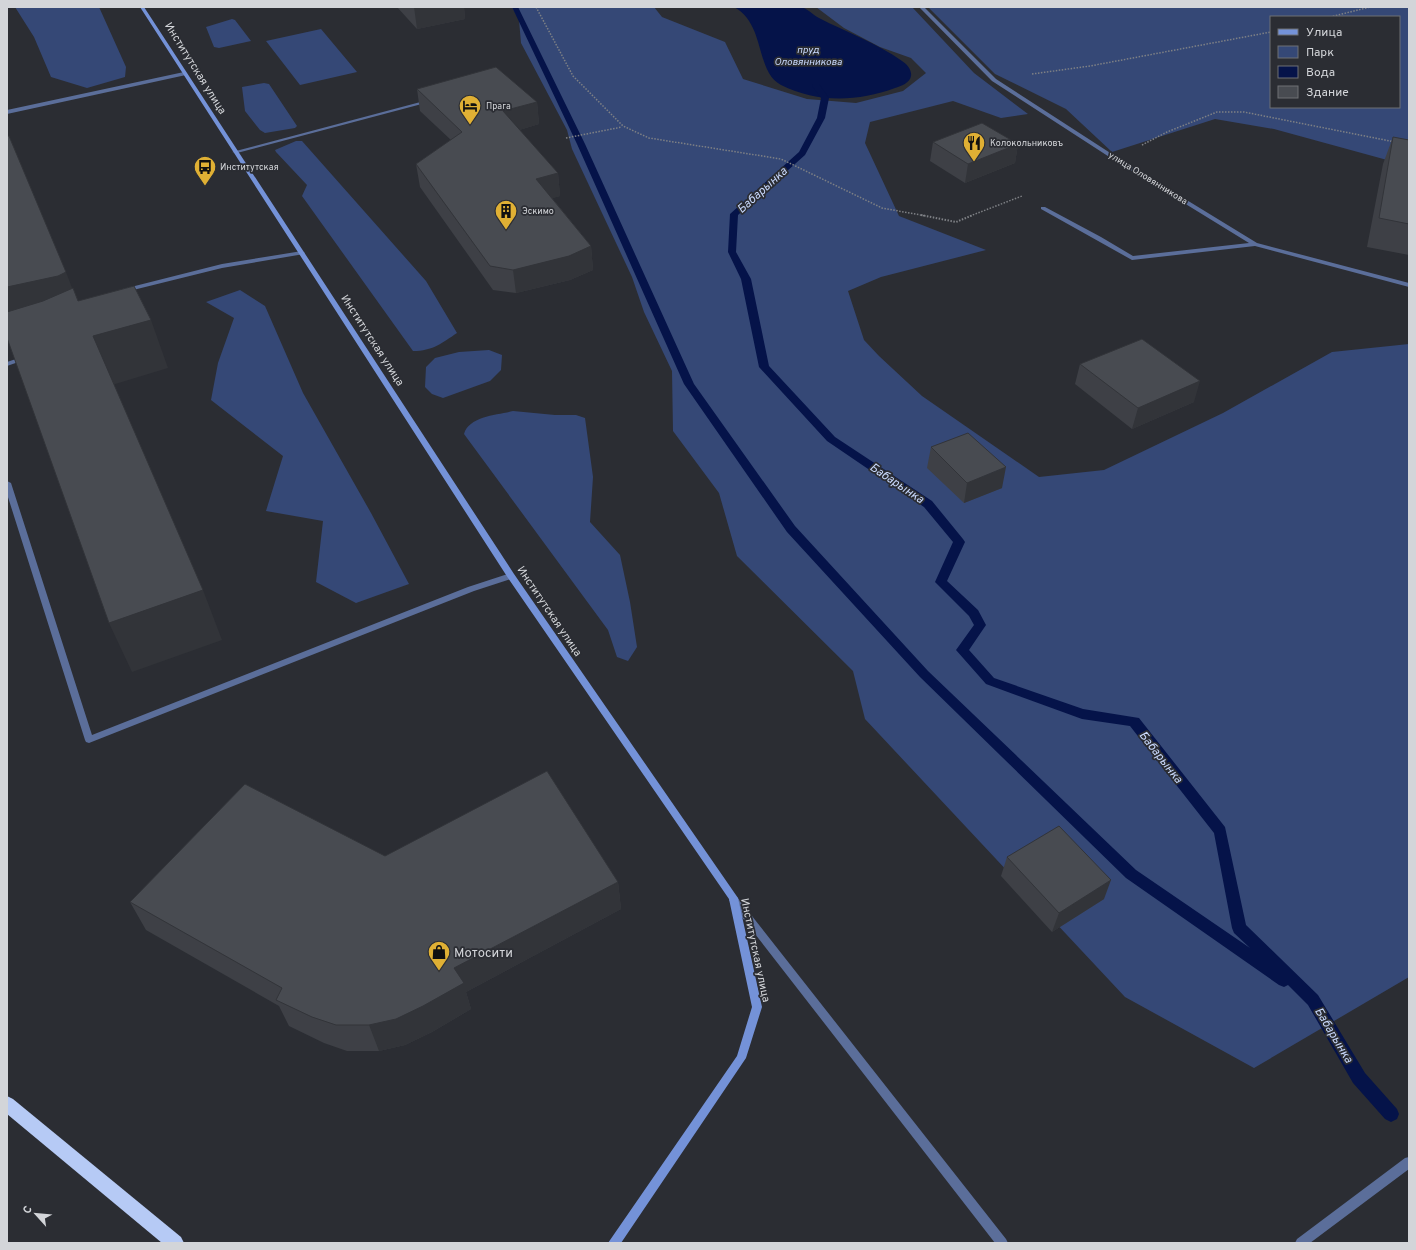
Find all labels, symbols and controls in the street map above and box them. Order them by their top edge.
legend [1270,16,1400,108]
street label: Институтская улица [161,20,229,117]
text: Улица [1306,25,1342,41]
water label: пруд Оловянникова [774,44,843,69]
text: Парк [1306,45,1334,61]
text: Вода [1306,65,1335,81]
text: Здание [1306,85,1349,101]
hotel icon: Прага [457,93,483,126]
place label: Прага [486,101,511,112]
restaurant icon: Колокольниковъ [961,130,987,163]
place label: Колокольниковъ [990,138,1064,149]
street label: улица Оловянникова [1106,150,1189,207]
bus stop icon: Институтская [192,154,218,187]
place label: Институтская [220,162,279,173]
water label: Бабарынка [734,163,792,218]
building icon: Эскимо [493,198,519,231]
place label: Эскимо [522,206,554,217]
street label: Институтская улица [337,292,407,389]
water label: Бабарынка [866,460,927,508]
street label: Институтская улица [514,564,585,660]
water label: Бабарынка [1135,728,1186,788]
street label: Институтская улица [737,897,773,1004]
shop icon: Мотосити [426,939,452,972]
place label: Мотосити [454,946,513,962]
water label: Бабарынка [1310,1005,1356,1067]
north arrow [16,1194,56,1234]
text: С [20,1204,36,1216]

